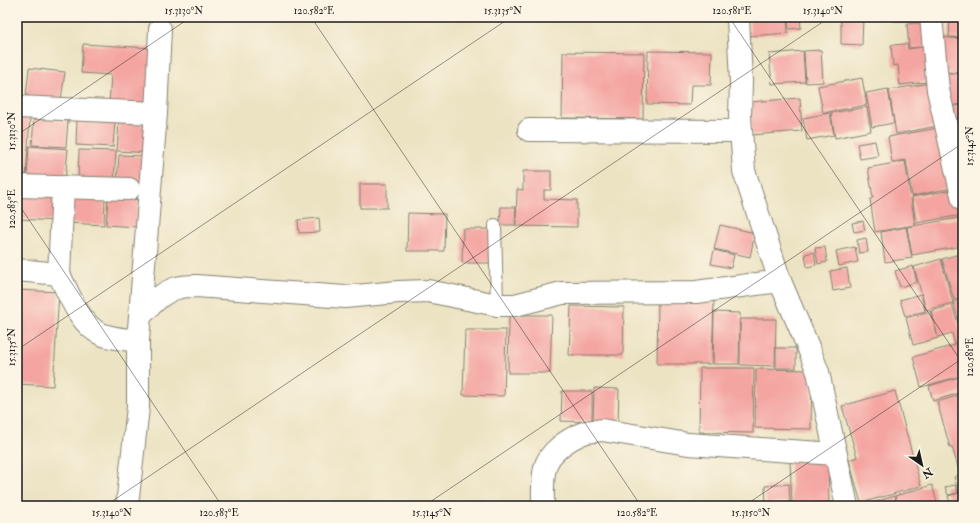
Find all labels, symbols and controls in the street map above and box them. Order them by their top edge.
text: 15.3130°N [165,5,203,17]
text: 120.582°E [294,5,334,17]
text: 15.3135°N [484,5,522,17]
text: 120.581°E [713,5,751,17]
text: 15.3140°N [803,5,843,17]
text: 15.3130°N [6,112,18,150]
text: 15.3145°N [964,126,976,166]
text: 120.583°E [6,189,18,229]
text: 15.3135°N [6,328,18,366]
text: 120.581°E [964,338,976,376]
north arrow [902,445,942,485]
text: N [919,464,936,482]
text: 15.3140°N [92,507,132,519]
text: 120.583°E [199,507,239,519]
text: 15.3145°N [412,507,452,519]
text: 120.582°E [617,507,657,519]
text: 15.3150°N [732,507,771,519]

